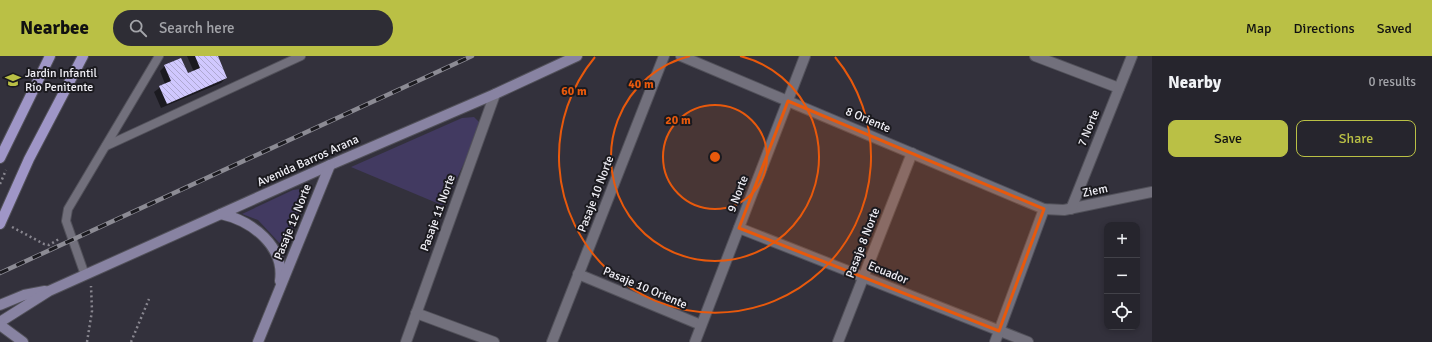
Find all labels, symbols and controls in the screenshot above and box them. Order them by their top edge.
search box [113,10,393,46]
text: Nearbee [20,16,89,40]
icon: search [127,17,149,39]
text: Search here [159,19,235,37]
text: Map [1246,20,1272,37]
text: Directions [1294,20,1355,37]
text: Saved [1377,20,1412,37]
place label: Jardin Infantil Río Penitente [25,66,97,95]
school or university icon: Jardin Infantil Río Penitente [4,71,22,89]
text: Nearby [1168,72,1221,93]
text: 0 results [1368,74,1416,90]
text: 40 m [628,77,654,92]
text: 60 m [561,84,587,99]
street label: 8 Oriente [843,104,893,136]
street label: 7 Norte [1075,107,1103,149]
text: 20 m [665,113,691,128]
button: Save [1168,120,1288,157]
button: Share [1296,120,1416,157]
street label: Avenida Barros Arana [255,132,361,190]
centre of rings [708,150,722,164]
street label: Pasaje 10 Norte [575,154,617,234]
street label: Pasaje 11 Norte [417,173,459,253]
street label: 9 Norte [724,173,752,215]
street label: Ziem [1081,181,1109,201]
street label: Pasaje 12 Norte [271,182,315,262]
street label: Pasaje 8 Norte [843,206,883,280]
map controls [1104,222,1140,330]
button: + [1104,222,1140,258]
street label: Ecuador [866,258,911,288]
button: − [1104,258,1140,294]
street label: Pasaje 10 Oriente [601,264,689,312]
button: locate [1104,294,1140,330]

